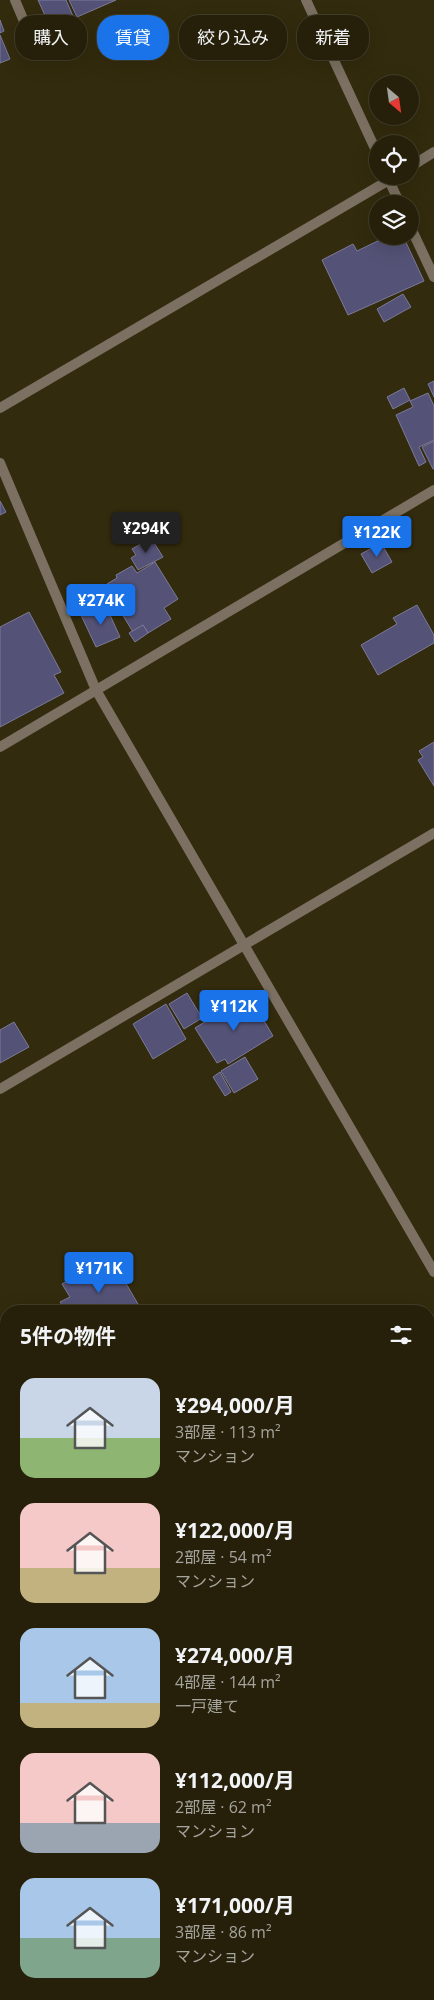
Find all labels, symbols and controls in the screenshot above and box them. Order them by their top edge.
chip: 購入 [15,15,87,60]
chip: 賃貸 [97,15,169,60]
chip: 絞り込み [179,15,287,60]
chip: 新着 [297,15,369,60]
north arrow [369,75,419,125]
map controls [369,75,419,245]
button: locate [369,135,419,185]
button: layers [369,195,419,245]
pin: ¥294K [111,512,181,554]
pin: ¥122K [342,516,412,558]
text: ¥294K [122,517,170,539]
text: ¥122K [353,521,401,543]
pin: ¥274K [66,584,136,626]
text: ¥274K [77,589,125,611]
pin: ¥112K [199,990,269,1032]
text: ¥112K [210,995,258,1017]
pin: ¥171K [64,1252,134,1294]
text: ¥171K [75,1257,123,1279]
icon: filters [387,1321,415,1349]
text: 5件の物件 [20,1322,116,1350]
text: ¥294,000/月 [175,1391,295,1419]
icon: home [60,1398,120,1458]
text: 3部屋 · 113 m² [175,1421,281,1443]
text: マンション [175,1445,255,1467]
text: ¥122,000/月 [175,1516,295,1544]
icon: home [60,1523,120,1583]
text: 2部屋 · 54 m² [175,1546,272,1568]
text: マンション [175,1570,255,1592]
text: ¥274,000/月 [175,1641,295,1669]
icon: home [60,1648,120,1708]
text: 4部屋 · 144 m² [175,1671,281,1693]
text: 一戸建て [175,1695,239,1717]
text: ¥112,000/月 [175,1766,295,1794]
icon: home [60,1773,120,1833]
text: 2部屋 · 62 m² [175,1796,272,1818]
text: マンション [175,1820,255,1842]
text: ¥171,000/月 [175,1891,295,1919]
icon: home [60,1898,120,1958]
text: 3部屋 · 86 m² [175,1921,272,1943]
text: マンション [175,1945,255,1967]

